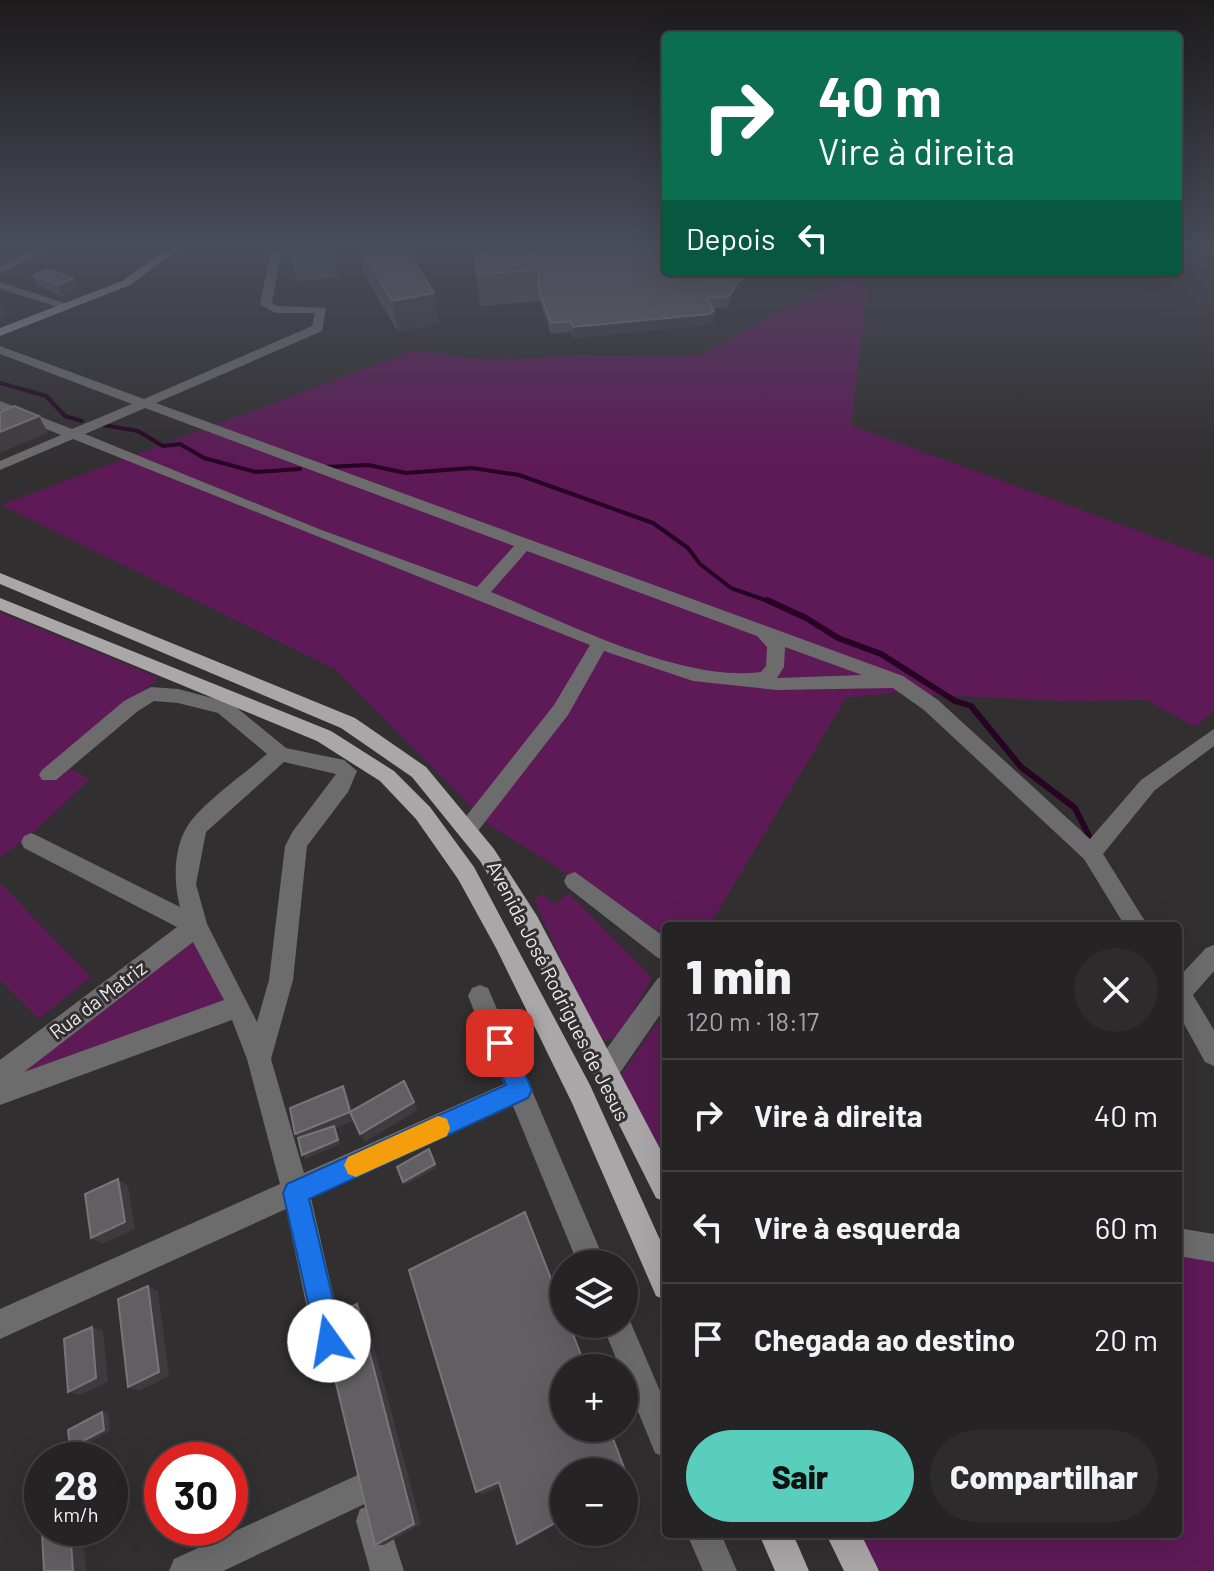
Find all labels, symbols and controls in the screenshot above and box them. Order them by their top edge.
text: 40 m [818,61,942,128]
icon: right [686,64,790,168]
text: Vire à direita [818,129,1015,172]
icon: left [791,216,835,260]
text: Depois [686,220,775,256]
street label: Avenida José Rodrigues de Jesus [483,857,635,1125]
text: 1 min [686,946,792,1004]
button: close [1074,948,1158,1032]
street label: Rua da Matriz [44,955,151,1043]
text: 120 m · 18:17 [686,1005,819,1036]
pin [466,1009,534,1077]
icon: arrive [478,1021,522,1065]
icon: right [686,1093,730,1137]
text: Vire à direita [754,1097,923,1133]
text: 40 m [1094,1097,1158,1133]
icon: left [686,1205,730,1249]
text: Vire à esquerda [754,1209,961,1245]
text: 60 m [1095,1209,1158,1245]
map controls [550,1250,638,1546]
button: layers [550,1250,638,1338]
position arrow [287,1299,371,1383]
icon: arrive [686,1317,730,1361]
text: Chegada ao destino [754,1321,1015,1357]
text: 20 m [1094,1321,1158,1357]
button: + [550,1354,638,1442]
button: Sair [686,1430,914,1522]
button: Compartilhar [930,1430,1158,1522]
speed limit sign: 30 [144,1442,248,1546]
button: − [550,1458,638,1546]
text: 28 [54,1460,98,1508]
text: km/h [53,1502,99,1526]

